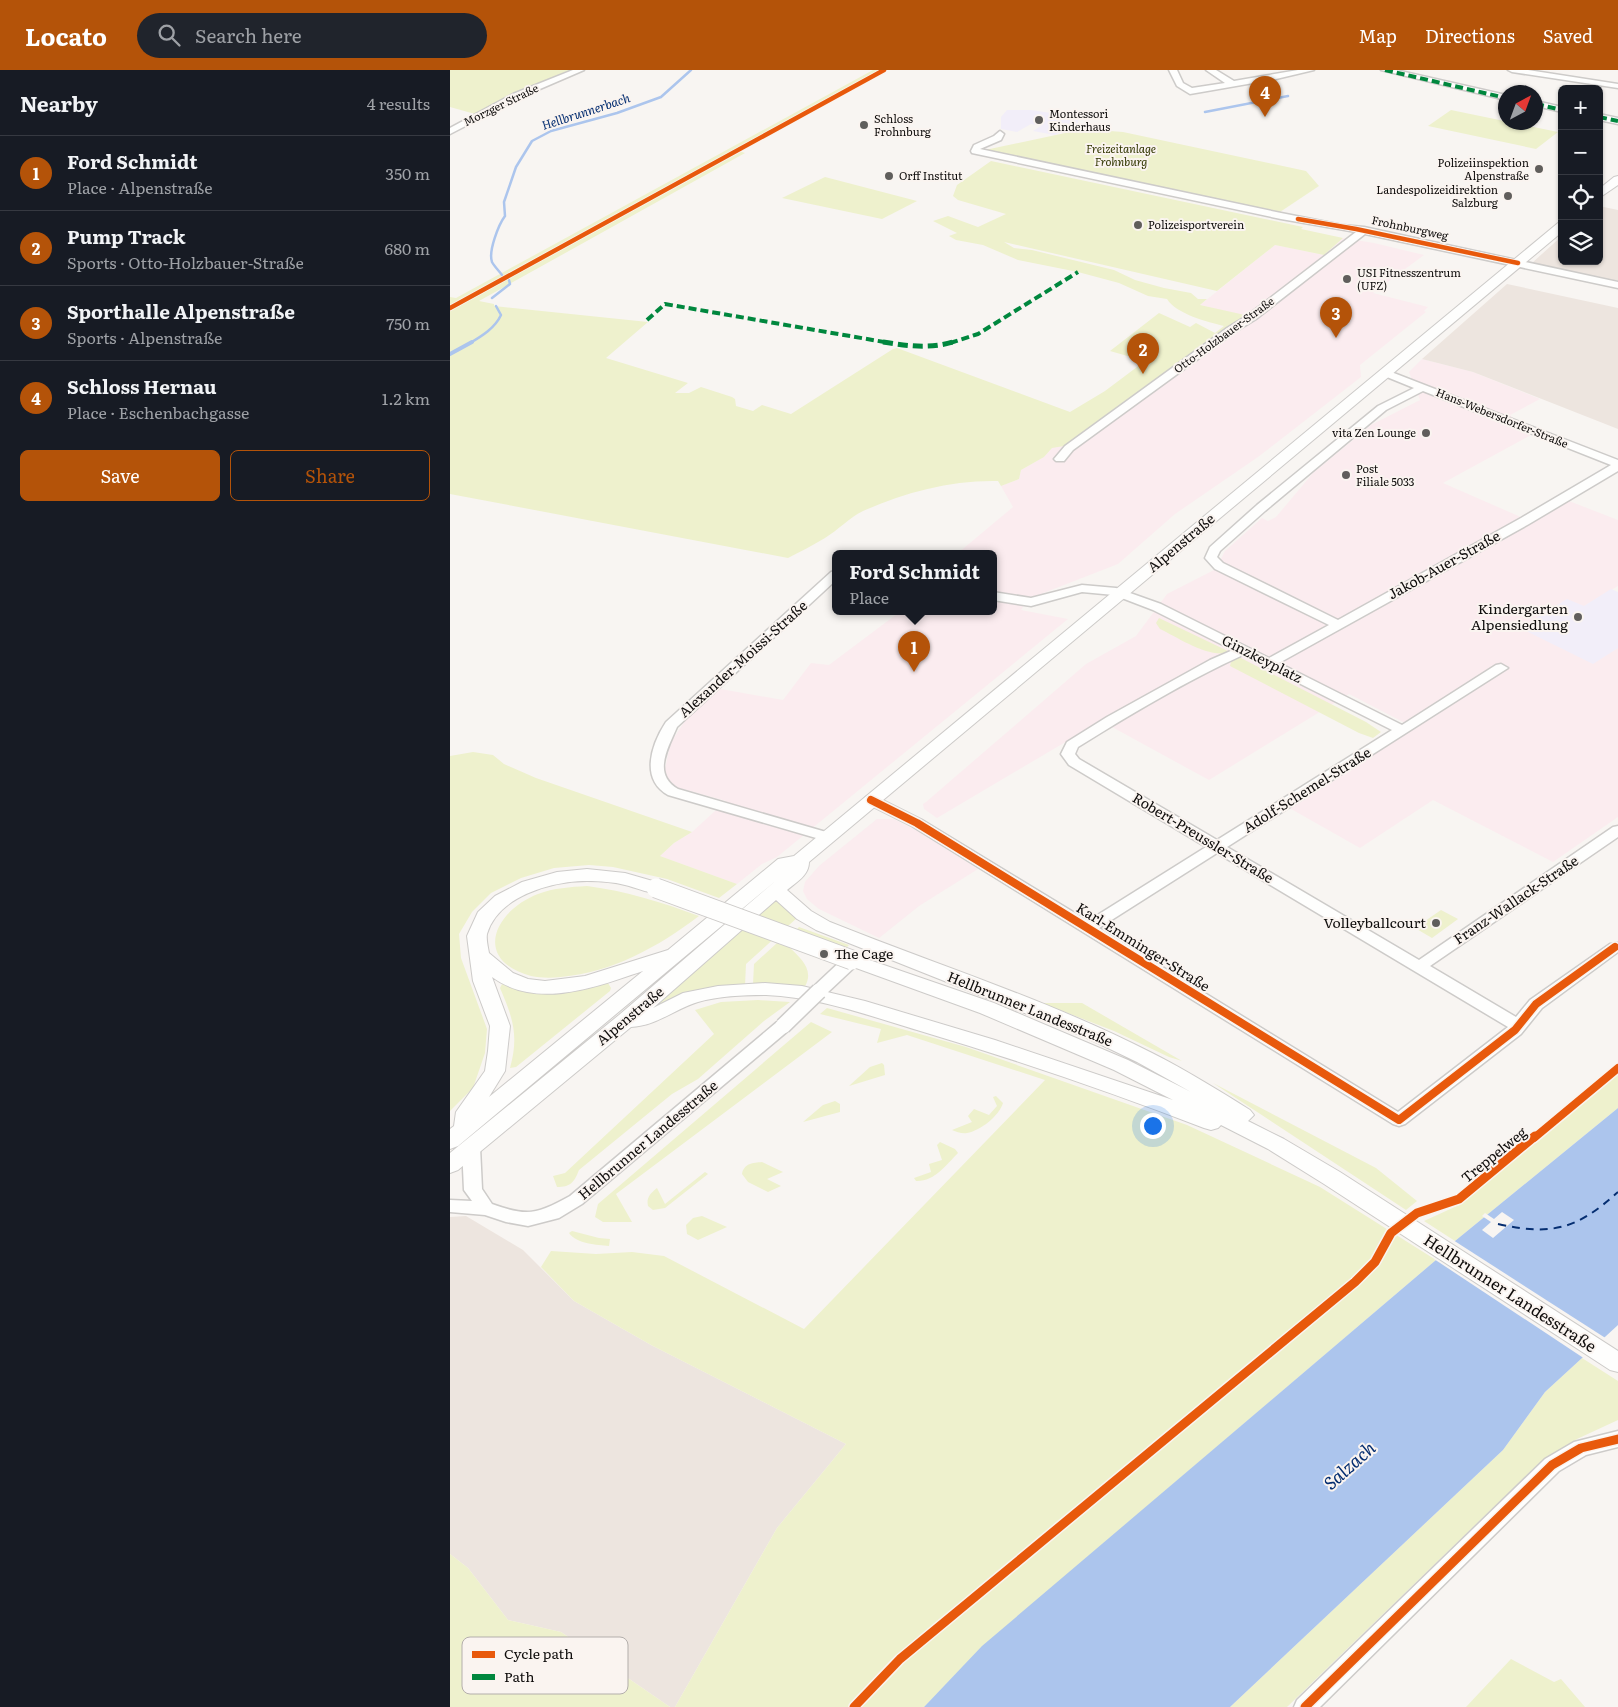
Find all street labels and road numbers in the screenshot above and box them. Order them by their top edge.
street label: Morzger Straße [460,79,541,129]
street label: Frohnburgweg [1370,211,1451,243]
street label: Otto-Holzbauer-Straße [1170,292,1277,376]
street label: Hans-Webersdorfer-Straße [1434,383,1571,451]
street label: Alpenstraße [1142,508,1218,576]
street label: Jakob-Auer-Straße [1384,525,1503,603]
street label: Alexander-Moissi-Straße [674,595,811,721]
street label: Ginzkeyplatz [1219,629,1306,687]
street label: Adolf-Schemel-Straße [1239,742,1374,837]
street label: Robert-Preussler-Straße [1129,787,1278,887]
street label: Franz-Wallack-Straße [1449,850,1582,948]
street label: Karl-Emminger-Straße [1073,897,1214,995]
street label: Hellbrunner Landesstraße [945,966,1116,1050]
street label: Alpenstraße [591,981,667,1049]
street label: Hellbrunner Landesstraße [573,1075,721,1204]
street label: Treppelweg [1456,1121,1531,1187]
street label: Hellbrunner Landesstraße [1419,1227,1602,1357]

